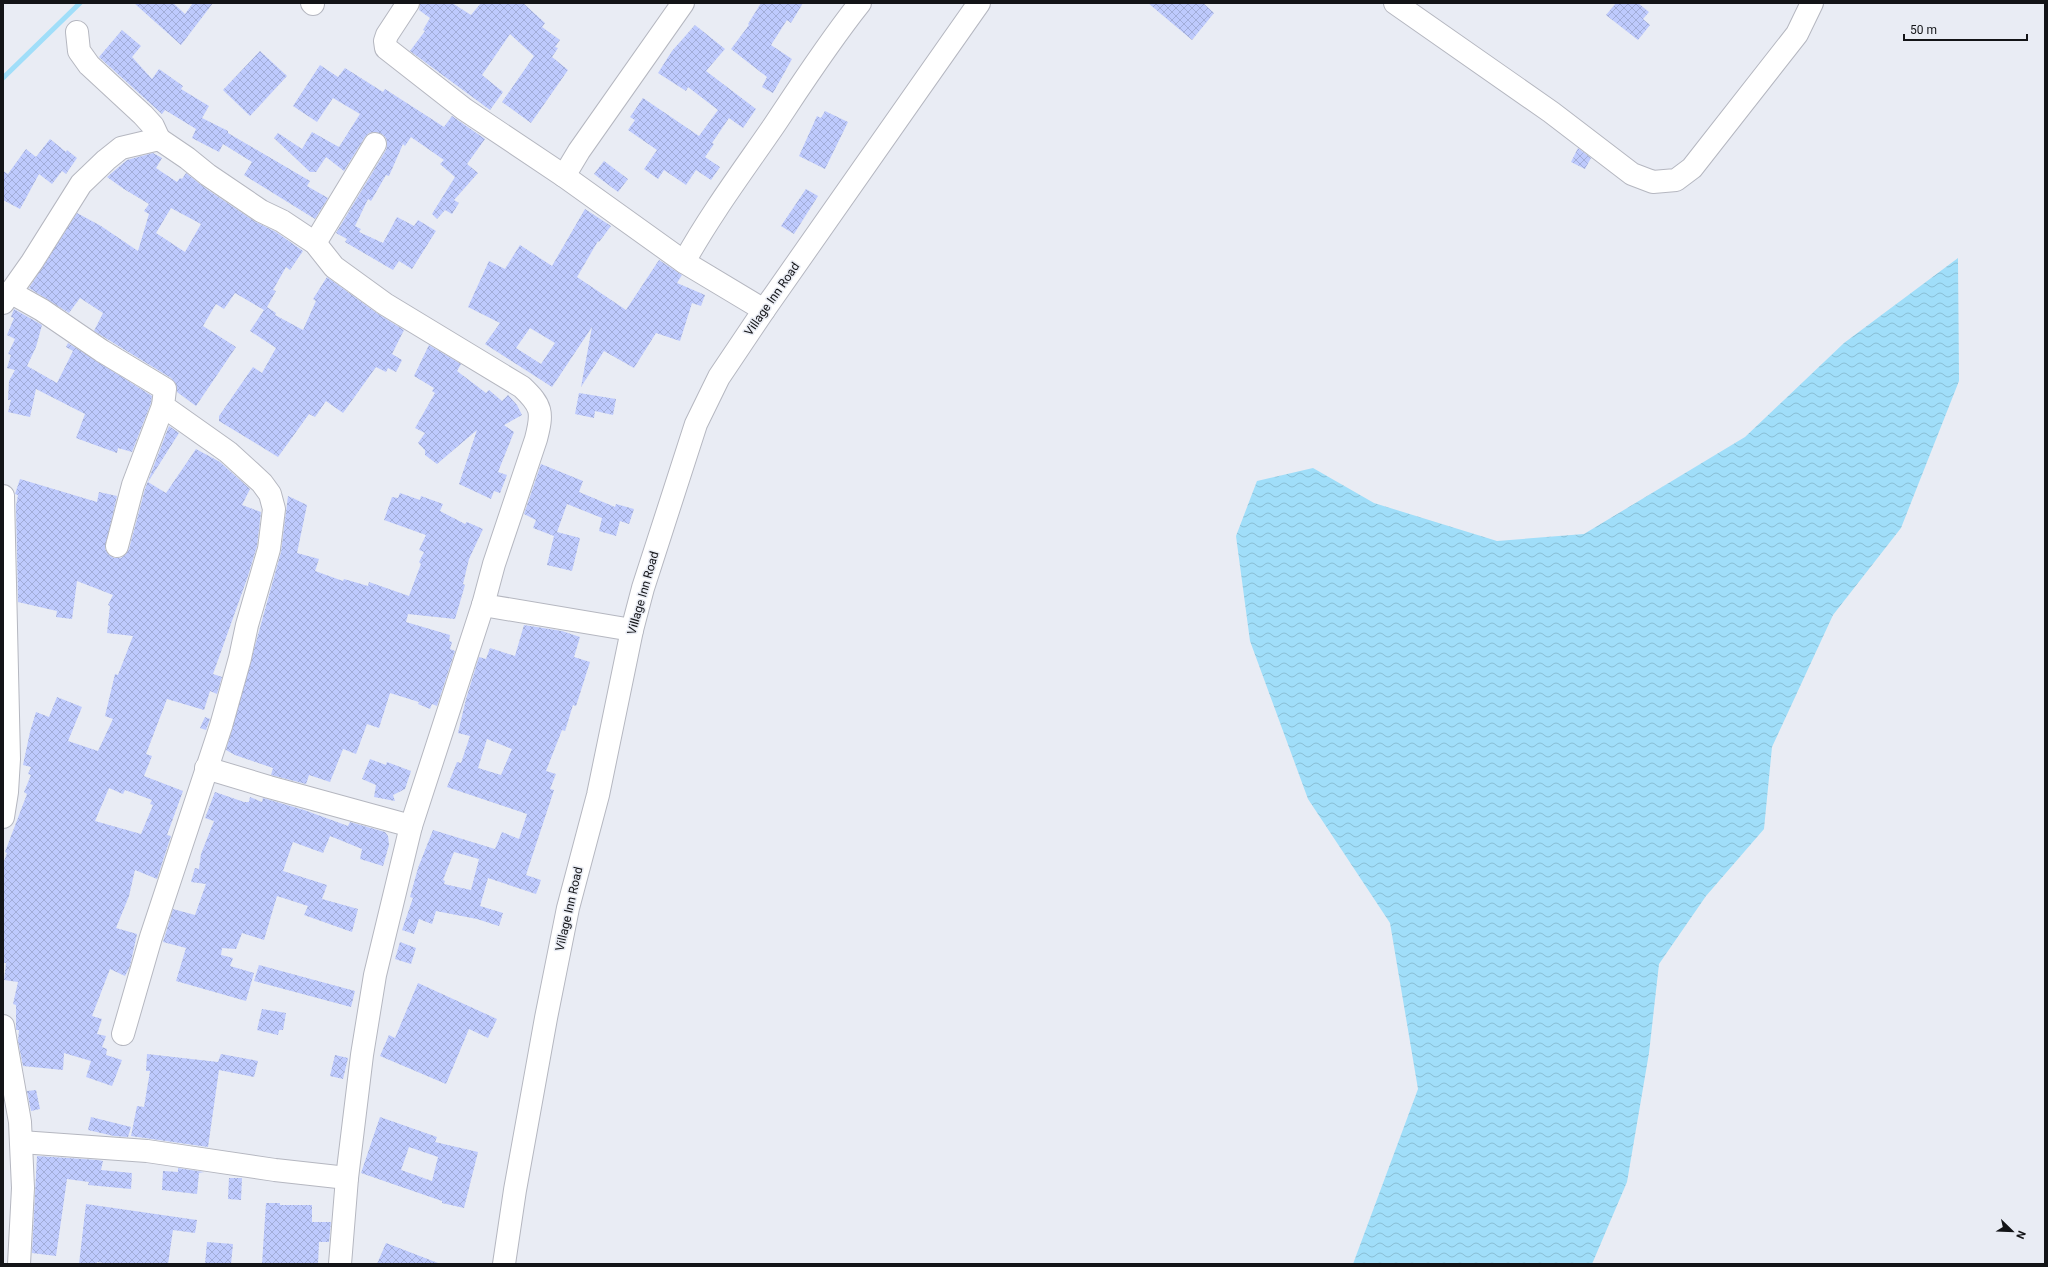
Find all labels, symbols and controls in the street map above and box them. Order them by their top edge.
scale bar [1904,16,2027,42]
text: 50 m [1910,23,1937,37]
street label: Village Inn Road [742,260,802,338]
street label: Village Inn Road [624,550,662,636]
street label: Village Inn Road [553,866,585,952]
north arrow [1992,1211,2032,1251]
text: N [2013,1229,2028,1241]

